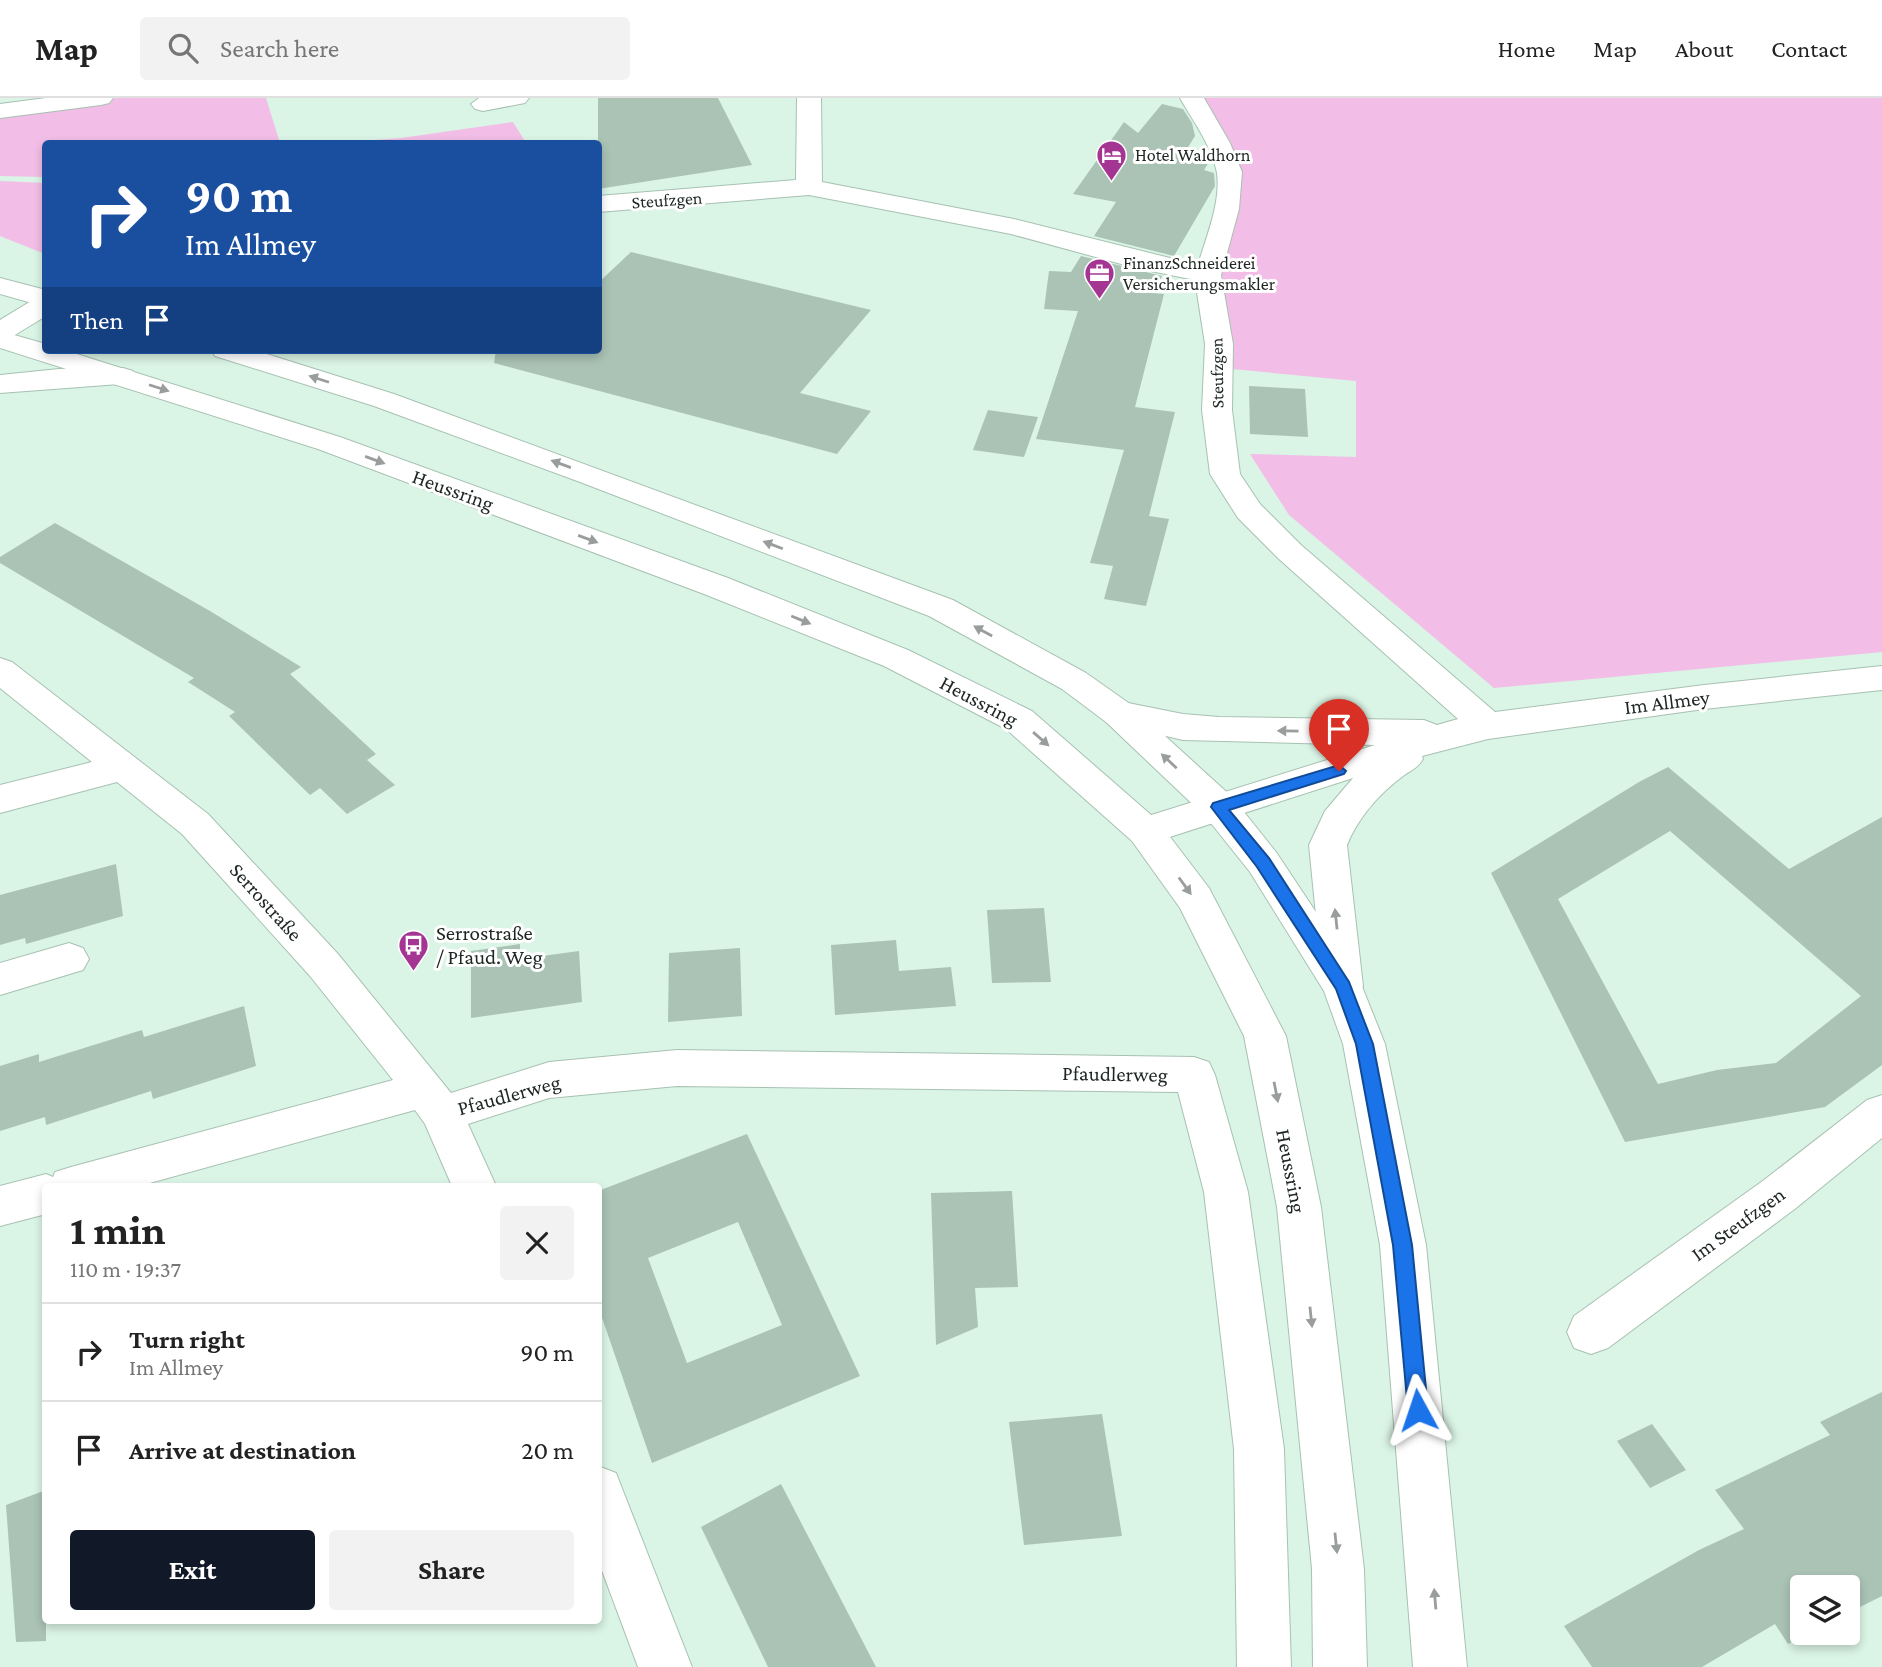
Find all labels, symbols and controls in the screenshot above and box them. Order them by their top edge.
search box [140,17,630,80]
icon: search [164,29,202,67]
text: Map [35,30,98,67]
text: Search here [220,34,339,63]
text: Home [1498,35,1555,62]
text: Map [1593,35,1637,62]
text: About [1675,35,1733,62]
text: Contact [1771,35,1847,62]
hotel icon: Hotel Waldhorn [1095,138,1129,182]
place label: Hotel Waldhorn [1135,145,1251,165]
icon: right [70,168,161,259]
text: 90 m [185,168,292,223]
street label: Steufzgen [631,188,703,212]
text: Im Allmey [185,226,316,262]
place label: FinanzSchneiderei Versicherungsmakler [1123,253,1276,294]
office icon: FinanzSchneiderei Versicherungsmakler [1083,256,1117,300]
icon: arrive [138,301,176,339]
text: Then [70,306,124,335]
street label: Steufzgen [1206,337,1228,409]
one-way arrow [308,374,329,384]
one-way arrow [148,384,169,394]
one-way arrow [364,455,385,466]
one-way arrow [550,458,571,469]
street label: Heussring [409,464,497,516]
one-way arrow [577,534,598,545]
one-way arrow [763,539,784,550]
one-way arrow [790,614,811,625]
one-way arrow [974,625,993,637]
street label: Heussring [936,670,1022,732]
street label: Im Allmey [1623,685,1711,719]
pin [1309,699,1369,771]
icon: arrive [1320,710,1358,748]
one-way arrow [1277,725,1299,736]
one-way arrow [1032,731,1049,746]
one-way arrow [1161,753,1178,769]
street label: Serrostraße [225,858,307,946]
one-way arrow [1178,877,1192,895]
one-way arrow [1330,907,1341,929]
place label: Serrostraße / Pfaud. Weg [436,921,543,969]
bus stop icon: Serrostraße / Pfaud. Weg [396,928,430,972]
street label: Pfaudlerweg [1062,1061,1168,1087]
street label: Pfaudlerweg [455,1070,563,1120]
one-way arrow [1271,1081,1282,1103]
street label: Heussring [1271,1127,1311,1215]
street label: Im Steufzgen [1687,1182,1789,1266]
text: 1 min [70,1206,166,1253]
button: close [500,1206,574,1280]
text: 110 m · 19:37 [70,1256,181,1282]
one-way arrow [1306,1306,1317,1328]
text: Turn right [129,1325,245,1354]
icon: right [70,1333,108,1371]
text: 90 m [520,1338,574,1367]
text: Im Allmey [129,1354,223,1380]
position arrow [1381,1373,1455,1447]
icon: arrive [70,1431,108,1469]
text: Arrive at destination [129,1436,356,1465]
text: 20 m [521,1436,574,1465]
button: Exit [70,1530,315,1610]
button: Share [329,1530,574,1610]
one-way arrow [1330,1532,1341,1554]
map controls [1790,1575,1860,1645]
button: layers [1790,1575,1860,1645]
one-way arrow [1429,1588,1440,1610]

